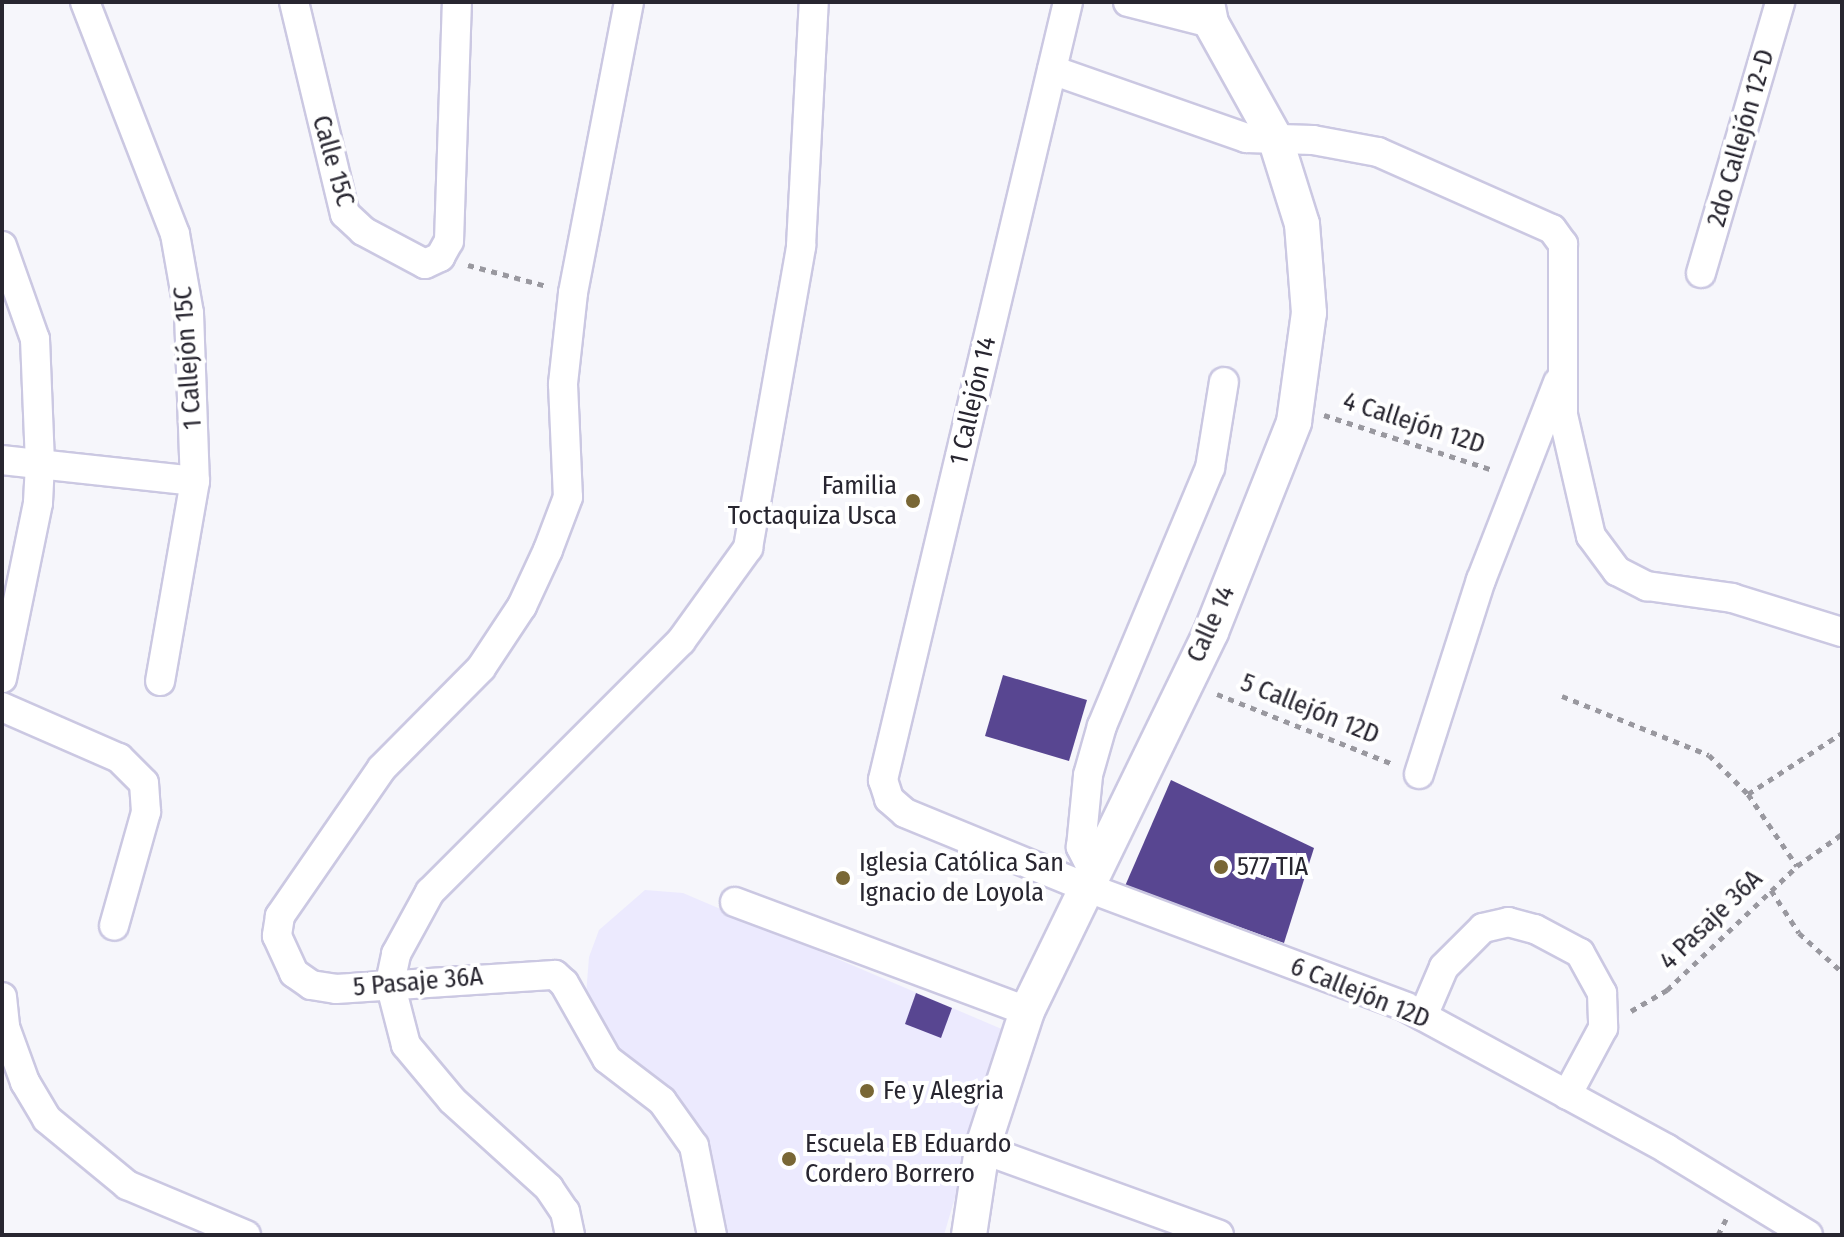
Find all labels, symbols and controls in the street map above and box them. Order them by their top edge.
street label: 2do Callejón 12-D [1701,46,1781,230]
street label: Calle 15C [305,112,361,210]
street label: 1 Callejón 15C [167,285,209,431]
street label: 1 Callejón 14 [943,334,1003,468]
street label: 4 Callejón 12D [1339,385,1489,461]
place label: Familia Toctaquiza Usca [728,470,897,532]
marker: Familia Toctaquiza Usca [904,492,922,510]
street label: Calle 14 [1180,581,1242,667]
street label: 5 Callejón 12D [1236,667,1384,751]
place label: Iglesia Católica San Ignacio de Loyola [859,847,1064,908]
place label: 577 TIA [1237,851,1308,883]
marker: 577 TIA [1212,858,1230,876]
street label: 4 Pasaje 36A [1653,863,1769,977]
marker: Iglesia Católica San Ignacio de Loyola [834,869,852,887]
street label: 6 Callejón 12D [1286,951,1434,1035]
street label: 5 Pasaje 36A [352,961,484,1003]
place label: Fe y Alegria [883,1075,1004,1107]
marker: Fe y Alegria [858,1082,876,1100]
place label: Escuela EB Eduardo Cordero Borrero [805,1128,1012,1190]
marker: Escuela EB Eduardo Cordero Borrero [780,1150,798,1168]

